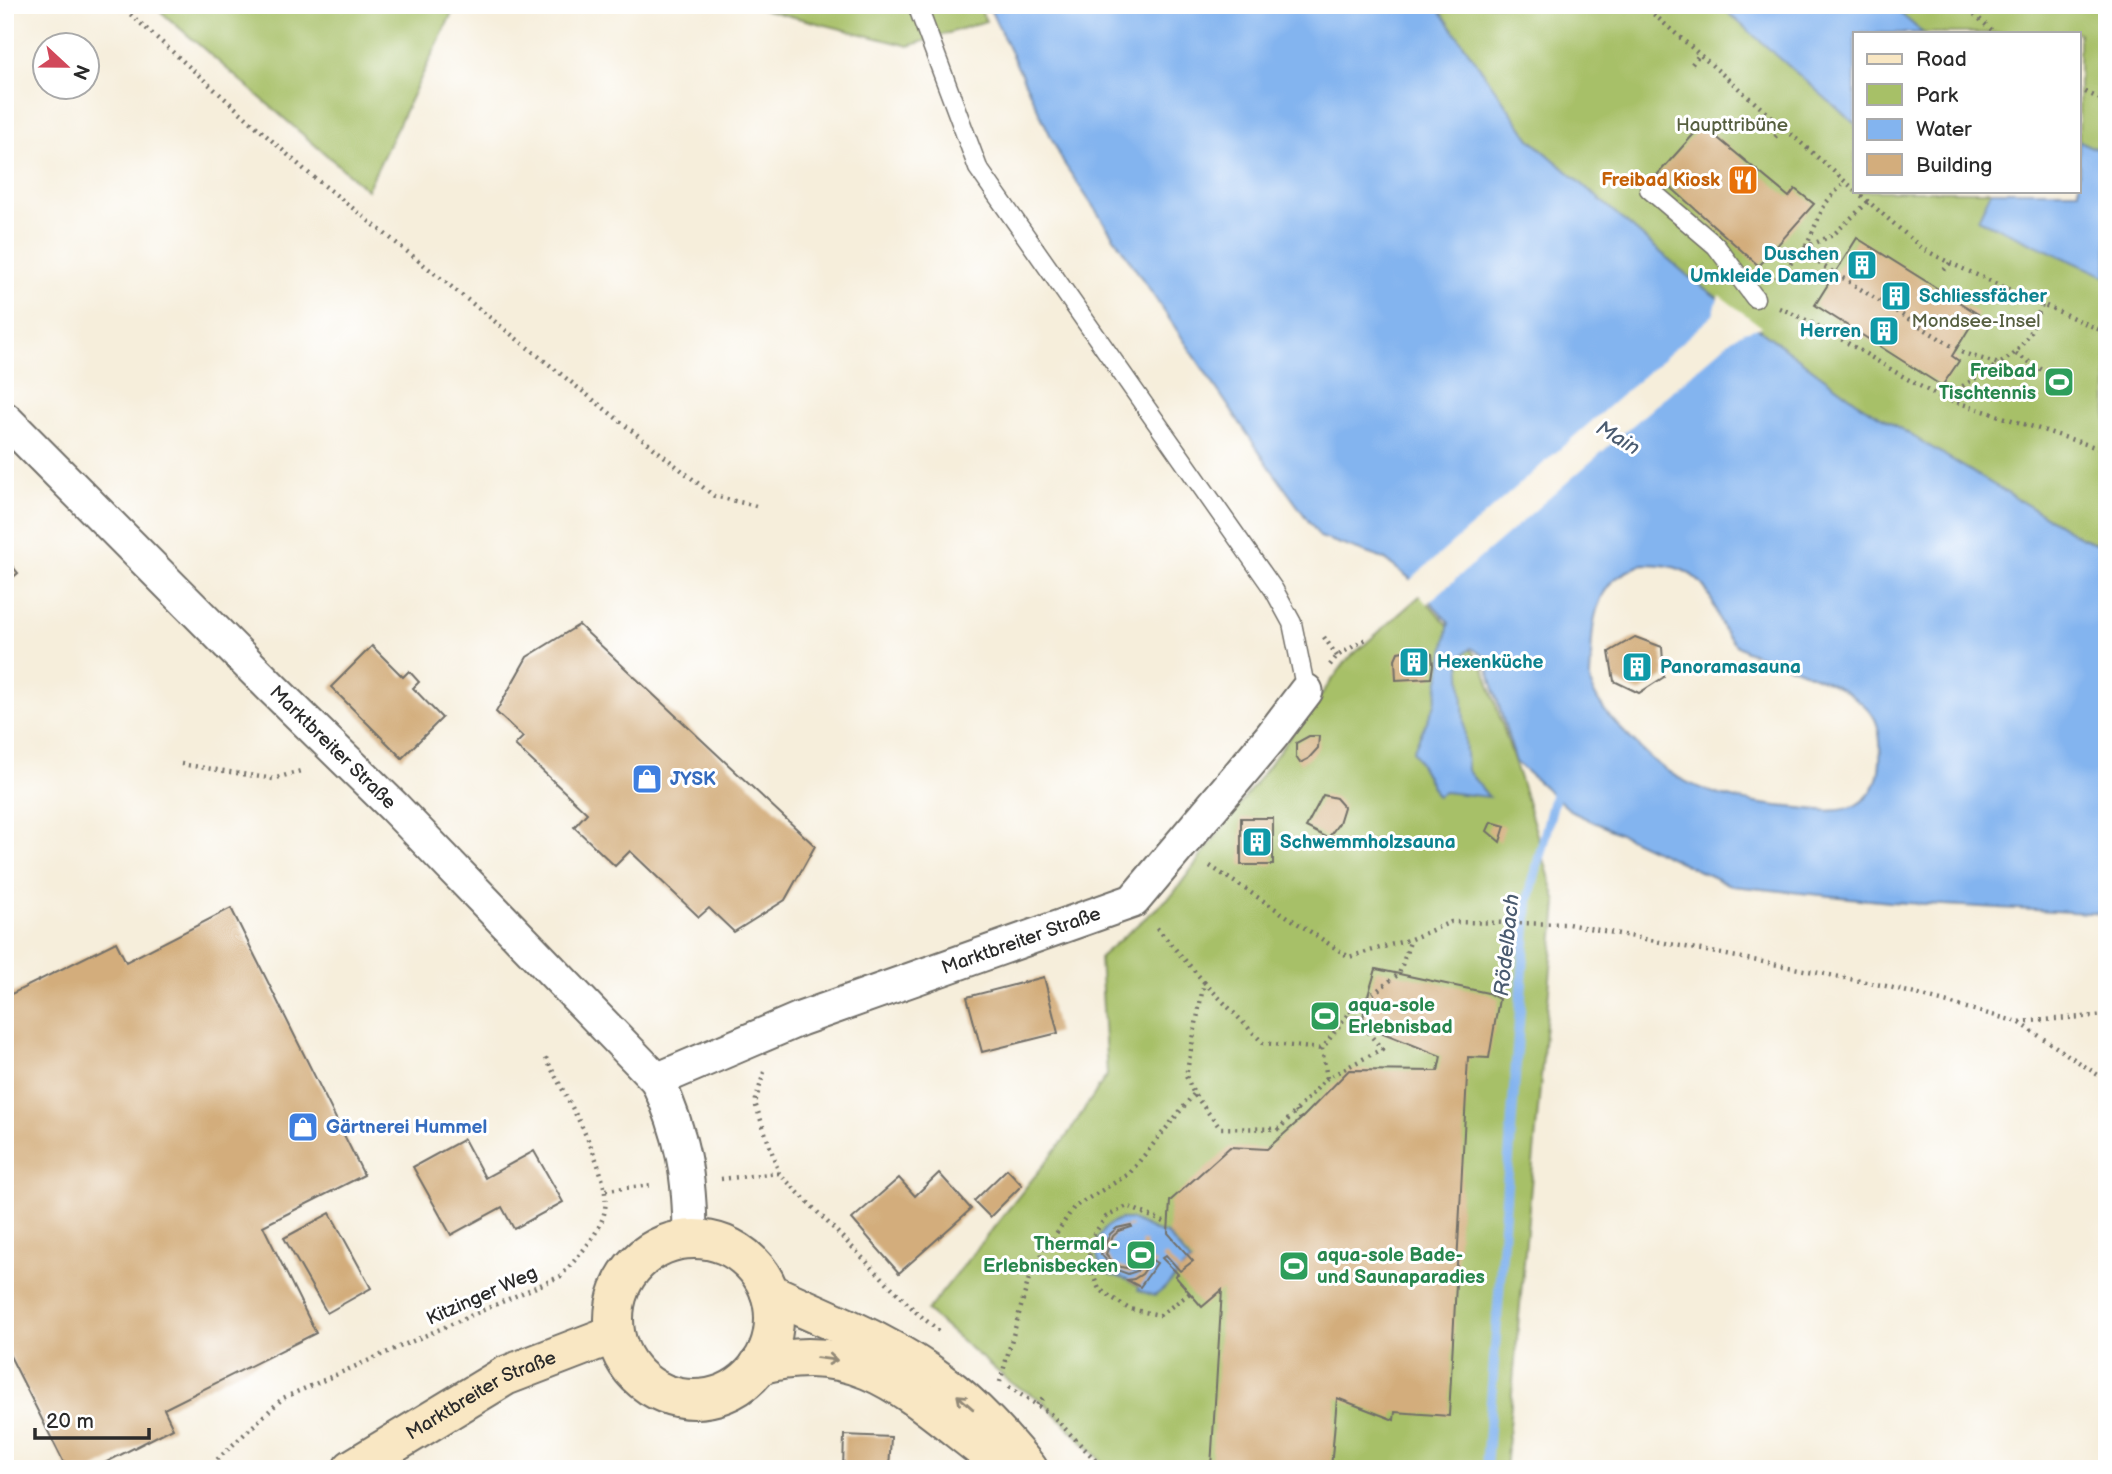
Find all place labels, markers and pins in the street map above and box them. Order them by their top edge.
restaurant icon: Freibad Kiosk [1726,163,1760,197]
place label: Freibad Kiosk [1601,169,1720,192]
place label: Duschen Umkleide Damen [1690,243,1839,288]
building icon: Duschen Umkleide Damen [1845,248,1879,282]
building icon: Schliessfächer [1879,279,1913,313]
place label: Schliessfächer [1919,285,2047,308]
building icon: Herren [1867,314,1901,348]
place label: Herren [1800,320,1861,343]
place label: Freibad Tischtennis [1939,360,2036,405]
sports icon: Freibad Tischtennis [2042,365,2076,399]
building icon: Hexenküche [1397,645,1431,679]
building icon: Panoramasauna [1620,650,1654,684]
place label: Hexenküche [1437,651,1544,674]
place label: Panoramasauna [1660,656,1801,679]
shop icon: JYSK [630,762,664,796]
place label: JYSK [670,768,716,791]
building icon: Schwemmholzsauna [1240,825,1274,859]
place label: Schwemmholzsauna [1280,831,1456,854]
place label: aqua-sole Erlebnisbad [1348,994,1453,1039]
sports icon: aqua-sole Erlebnisbad [1308,999,1342,1033]
shop icon: Gärtnerei Hummel [286,1110,320,1144]
place label: Gärtnerei Hummel [326,1116,487,1139]
place label: Thermal - Erlebnisbecken [983,1233,1118,1278]
sports icon: Thermal - Erlebnisbecken [1124,1238,1158,1272]
place label: aqua-sole Bade- und Saunaparadies [1317,1244,1485,1289]
sports icon: aqua-sole Bade- und Saunaparadies [1277,1249,1311,1283]

